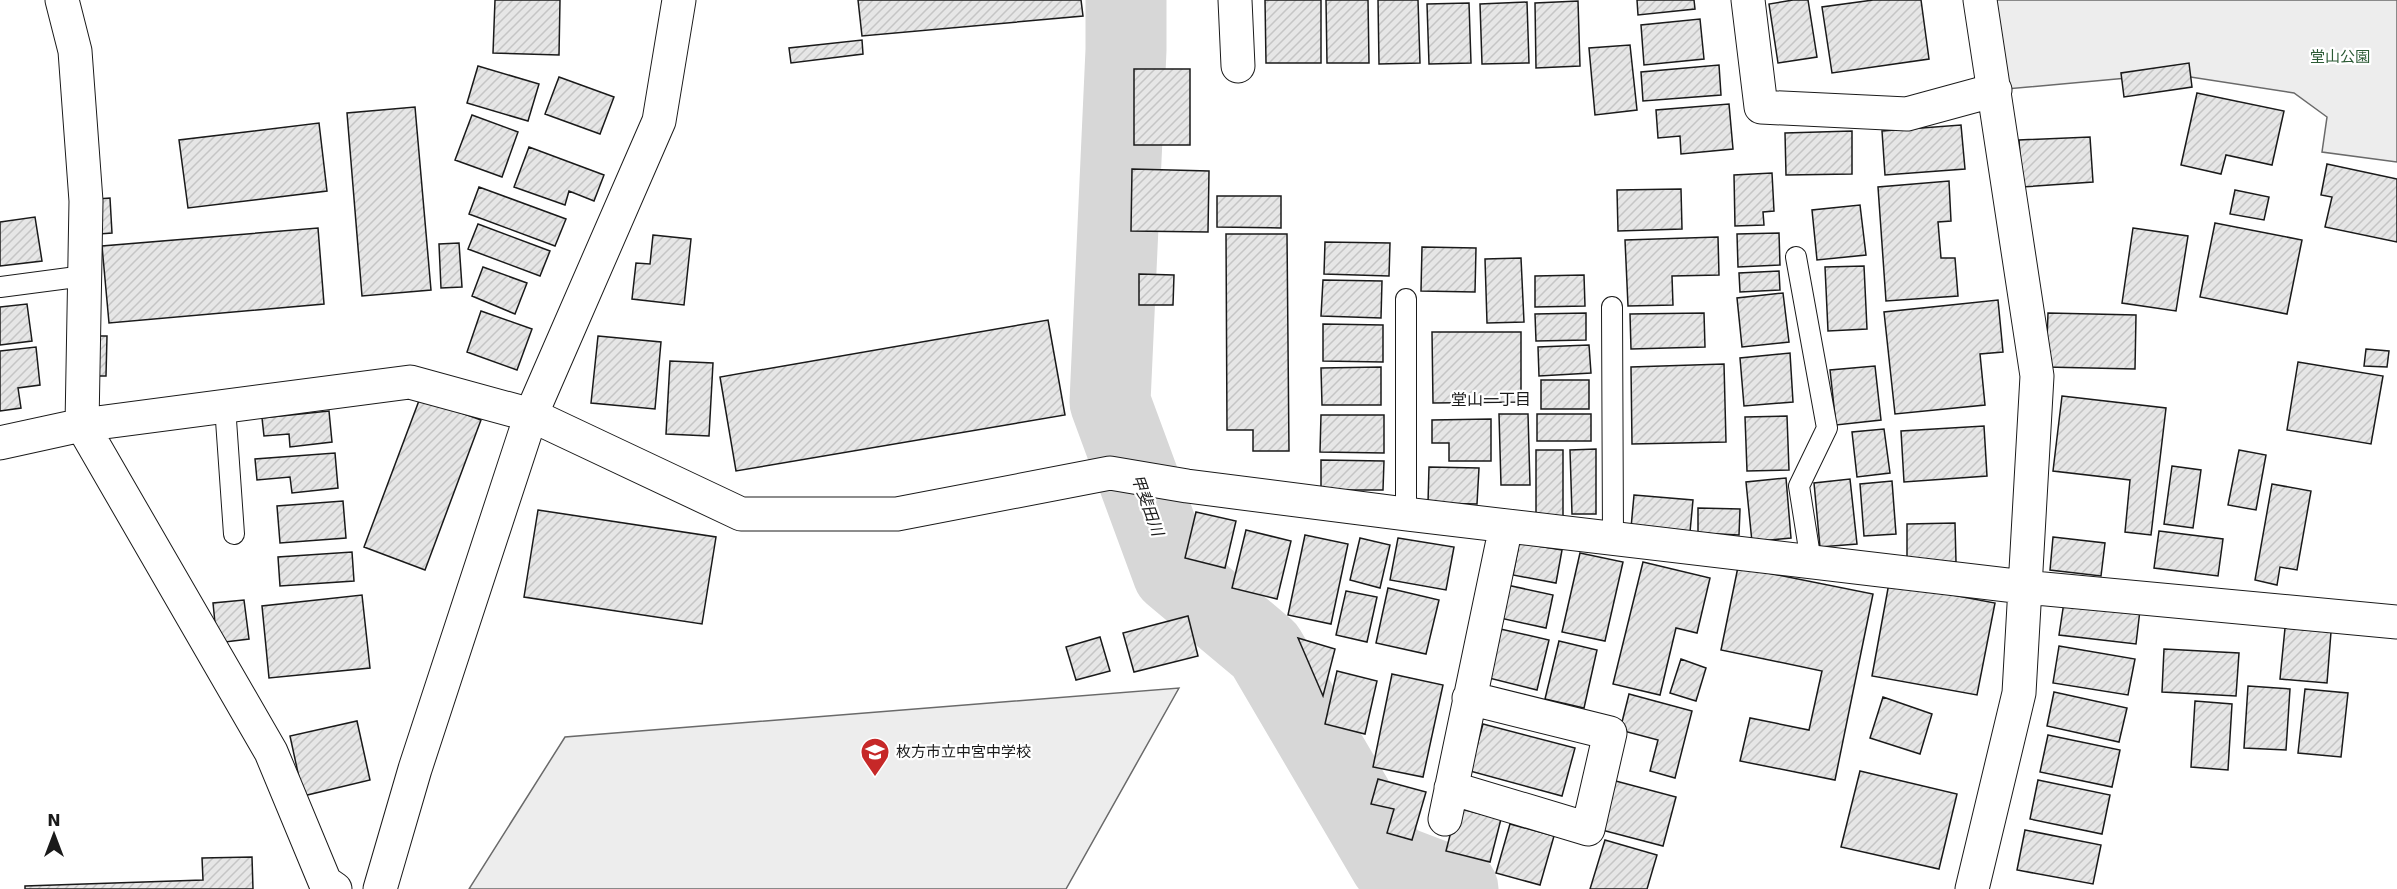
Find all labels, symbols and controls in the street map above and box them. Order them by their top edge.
park label: 堂山公園 [2310,48,2370,66]
district label: 堂山一丁目 [1451,390,1531,409]
water label: 甲斐田川 [1128,472,1168,540]
school or university icon: 枚方市立中宮中学校 [859,736,891,778]
place label: 枚方市立中宮中学校 [896,743,1031,761]
north arrow [24,805,84,865]
text: N [47,811,61,830]

